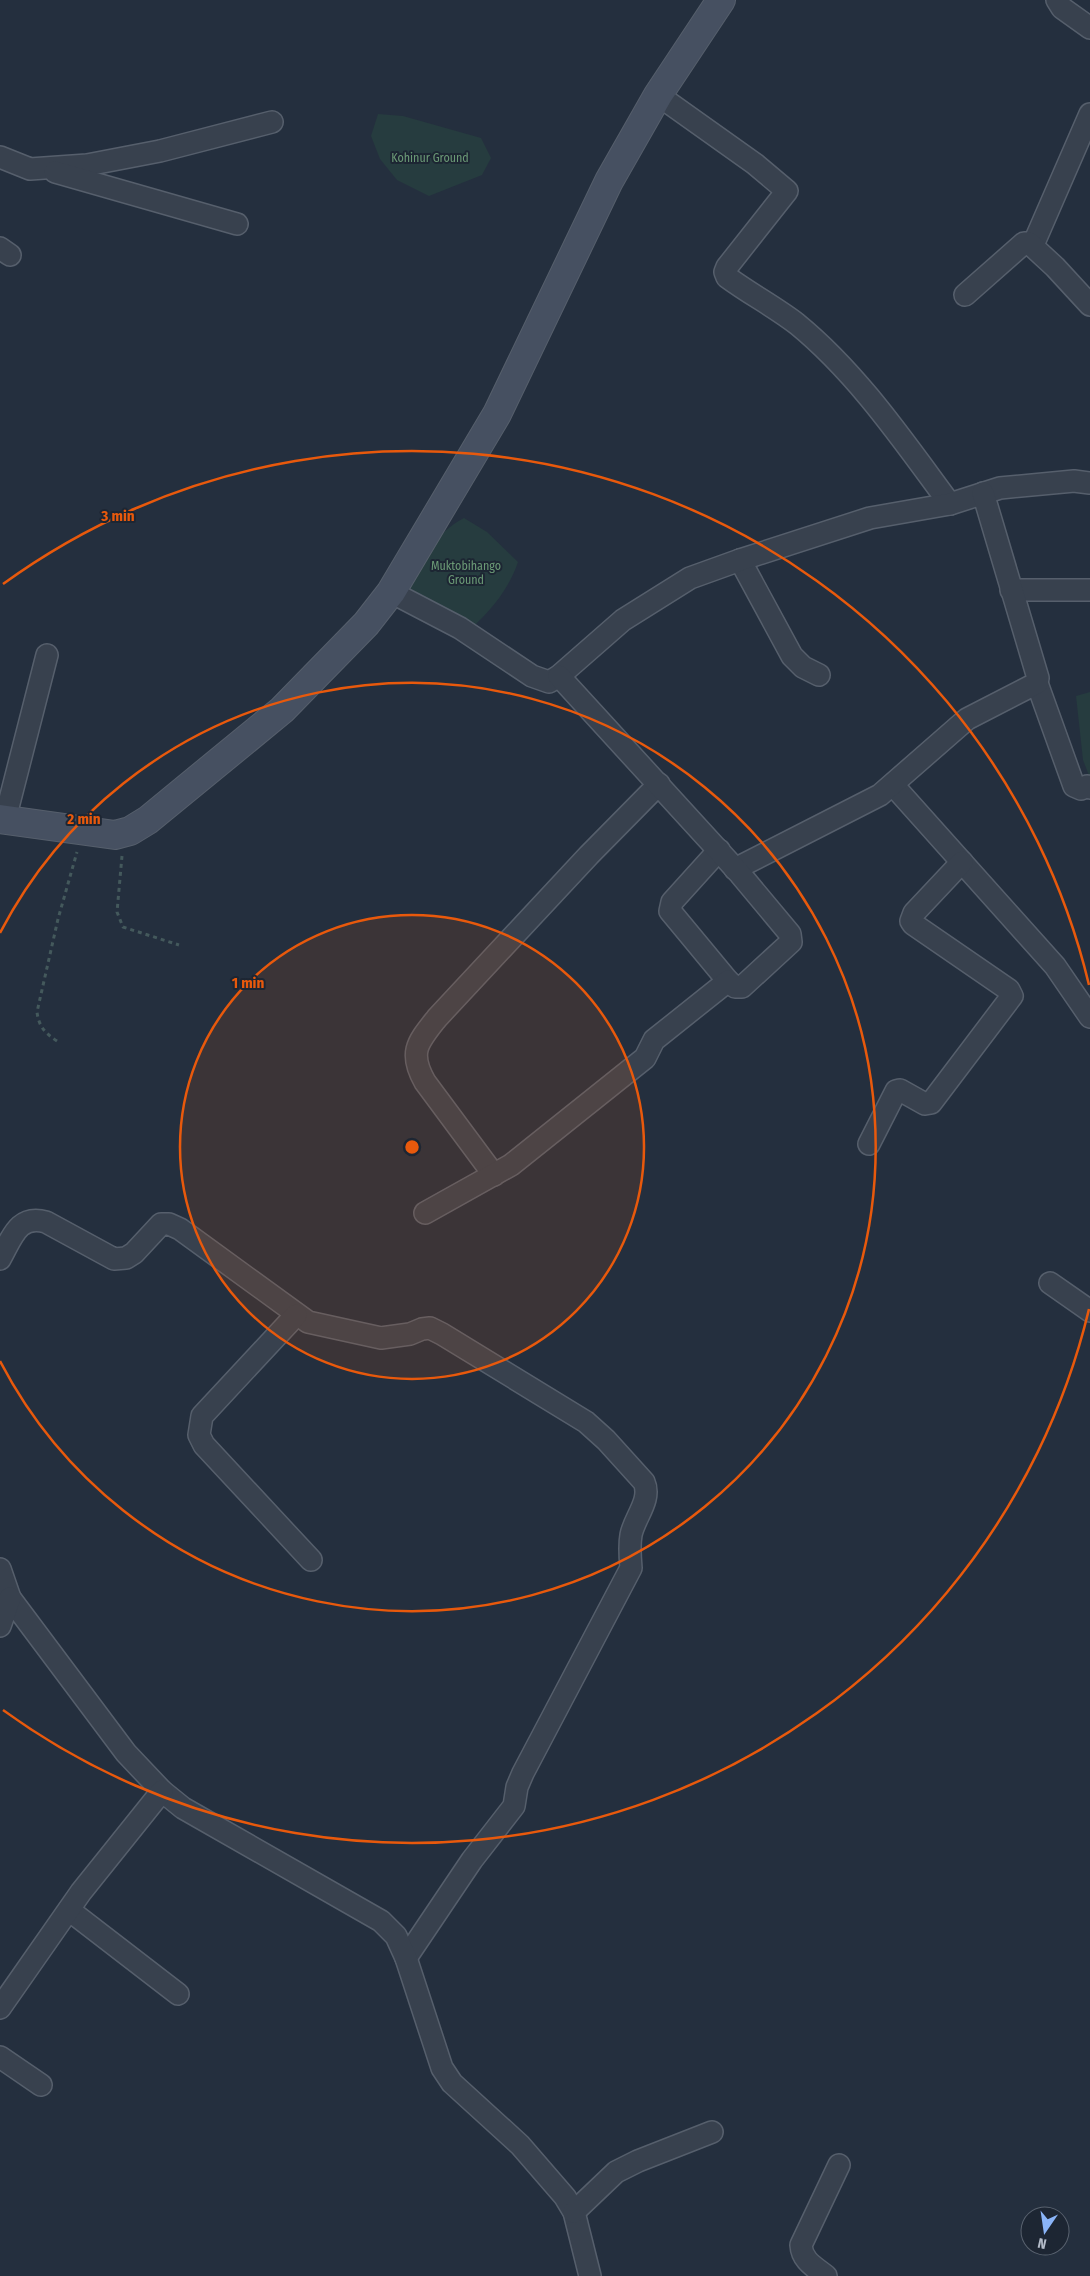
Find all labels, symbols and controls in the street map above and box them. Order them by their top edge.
park label: Kohinur Ground [391,151,469,165]
text: 3 min [100,507,135,525]
park label: Muktobihango Ground [431,559,501,587]
text: 2 min [66,810,101,828]
text: 1 min [232,974,264,992]
centre of rings [403,1138,421,1156]
north arrow [1020,2206,1070,2256]
text: N [1036,2234,1048,2252]

